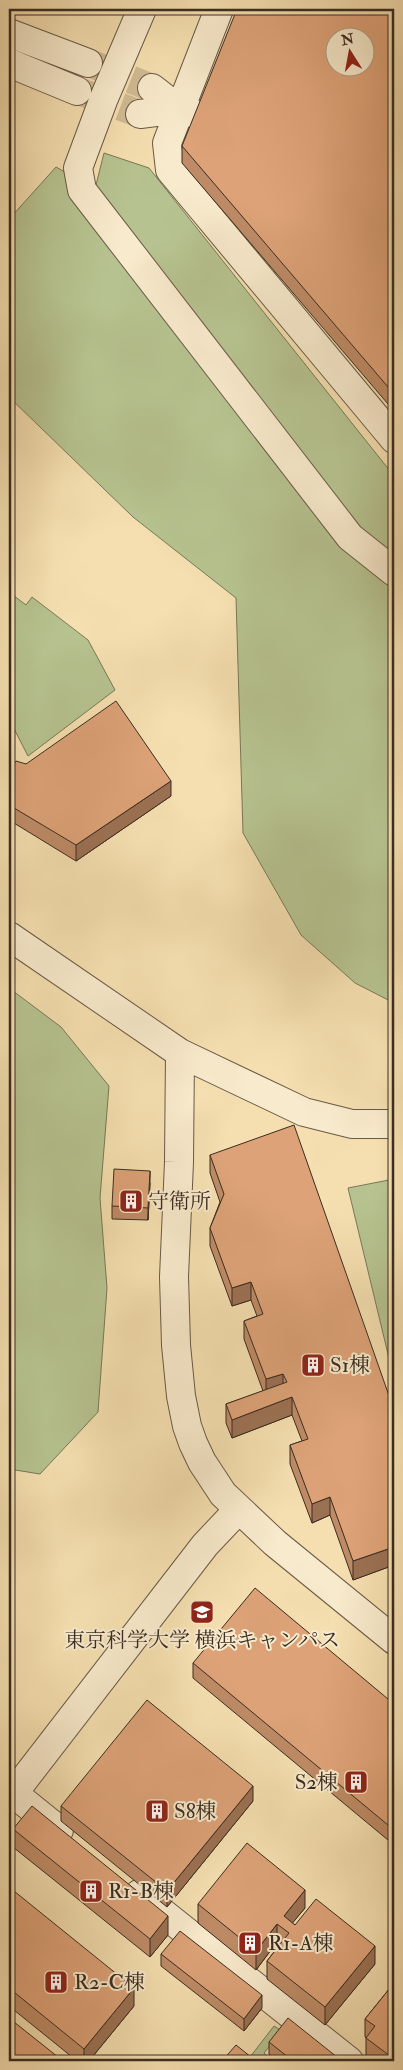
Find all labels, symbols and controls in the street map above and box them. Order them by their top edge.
north arrow [326,28,376,78]
text: N [339,30,356,49]
building icon: 守衛所 [118,1188,144,1214]
place label: 守衛所 [148,1188,211,1215]
building icon: S1棟 [300,1352,326,1378]
place label: S1棟 [330,1352,370,1379]
school or university icon: 東京科学大学 横浜キャンパス [189,1599,215,1625]
place label: 東京科学大学 横浜キャンパス [64,1627,340,1654]
place label: S2棟 [295,1769,338,1796]
building icon: S2棟 [343,1769,369,1795]
building icon: S8棟 [144,1798,170,1824]
place label: S8棟 [174,1798,217,1825]
building icon: R1-B棟 [78,1878,104,1904]
place label: R1-B棟 [108,1878,174,1905]
building icon: R1-A棟 [237,1930,263,1956]
place label: R1-A棟 [268,1930,334,1957]
building icon: R2-C棟 [43,1969,69,1995]
place label: R2-C棟 [74,1969,145,1996]

